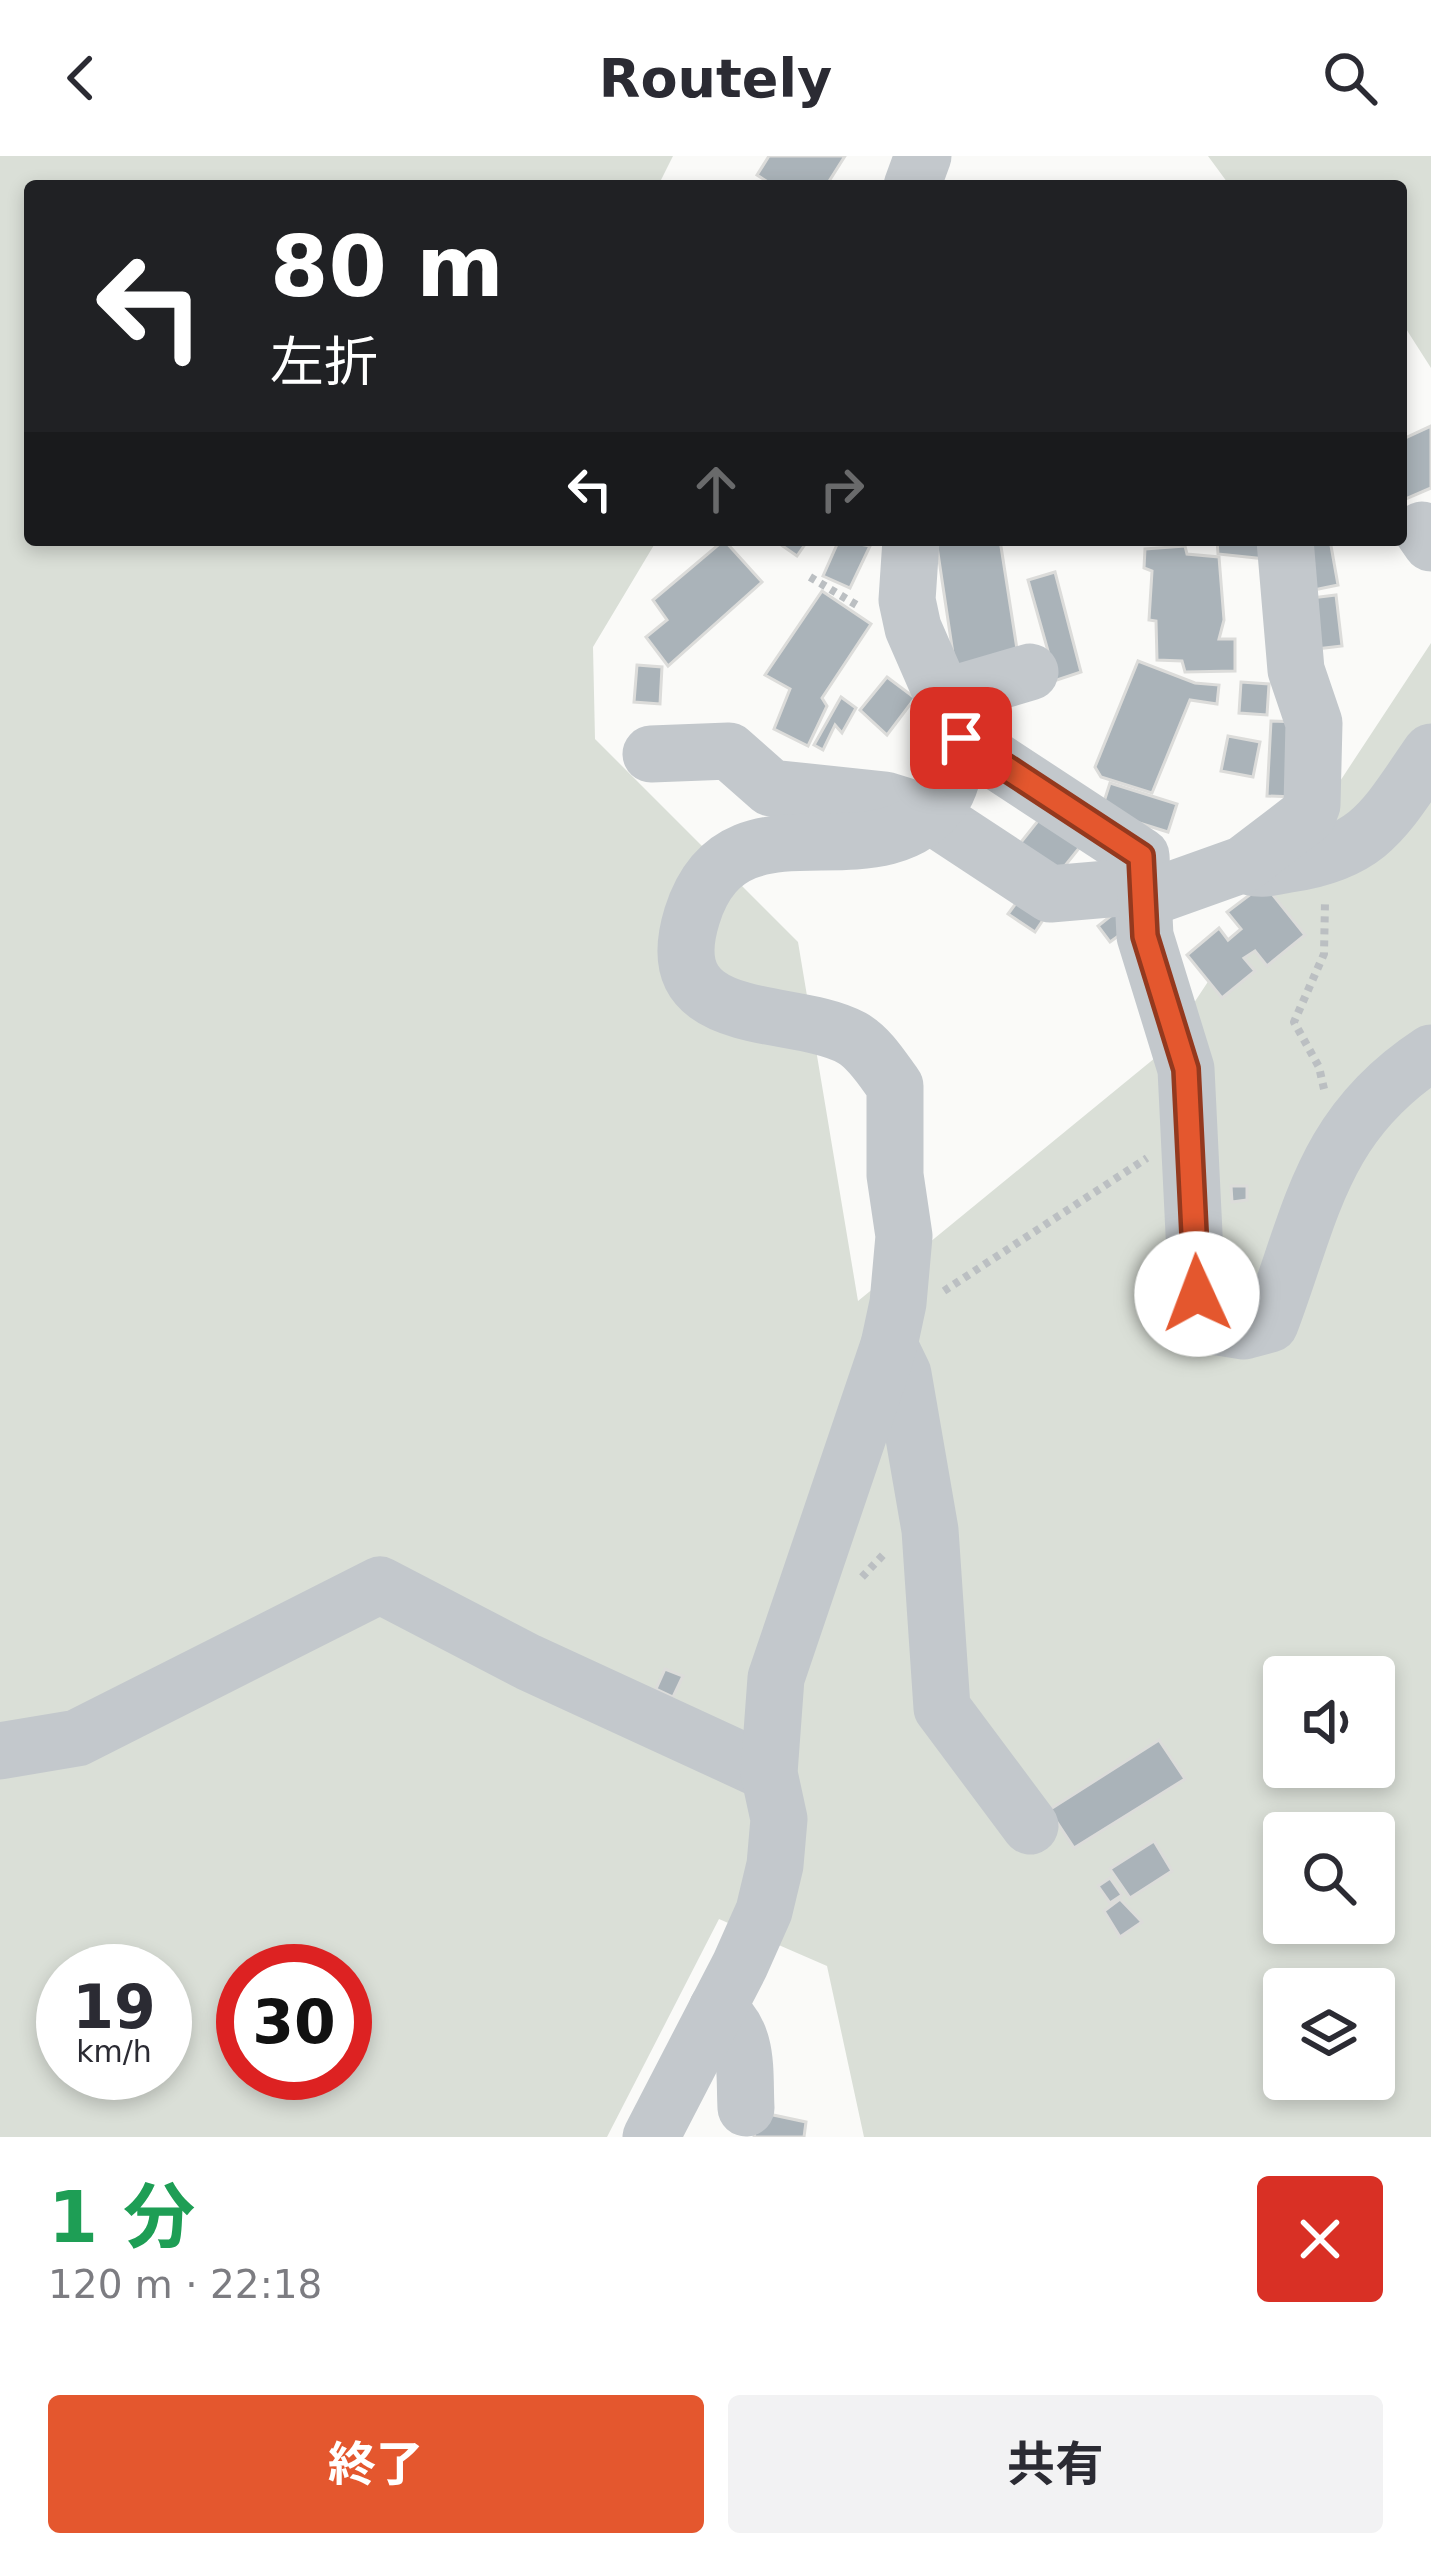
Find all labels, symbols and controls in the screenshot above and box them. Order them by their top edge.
icon: back [48,45,114,111]
icon: search [1317,45,1383,111]
text: Routely [599,47,832,110]
text: 80 m [270,218,504,316]
icon: left [72,228,228,384]
text: 左折 [270,331,378,394]
icon: left [557,456,623,522]
icon: ahead [683,456,749,522]
icon: right [809,456,875,522]
pin [910,687,1012,789]
icon: arrive [928,705,994,771]
position arrow [1134,1231,1260,1357]
map controls [1263,1656,1395,2100]
button: sound [1263,1656,1395,1788]
button: search [1263,1812,1395,1944]
speed limit sign: 30 [216,1944,372,2100]
button: layers [1263,1968,1395,2100]
text: 19 [72,1972,156,2042]
text: km/h [76,2034,152,2069]
text: 1 分 [48,2175,195,2259]
button: close [1257,2176,1383,2302]
text: 120 m · 22:18 [48,2262,322,2307]
button: 終了 [48,2395,704,2533]
button: 共有 [728,2395,1383,2533]

